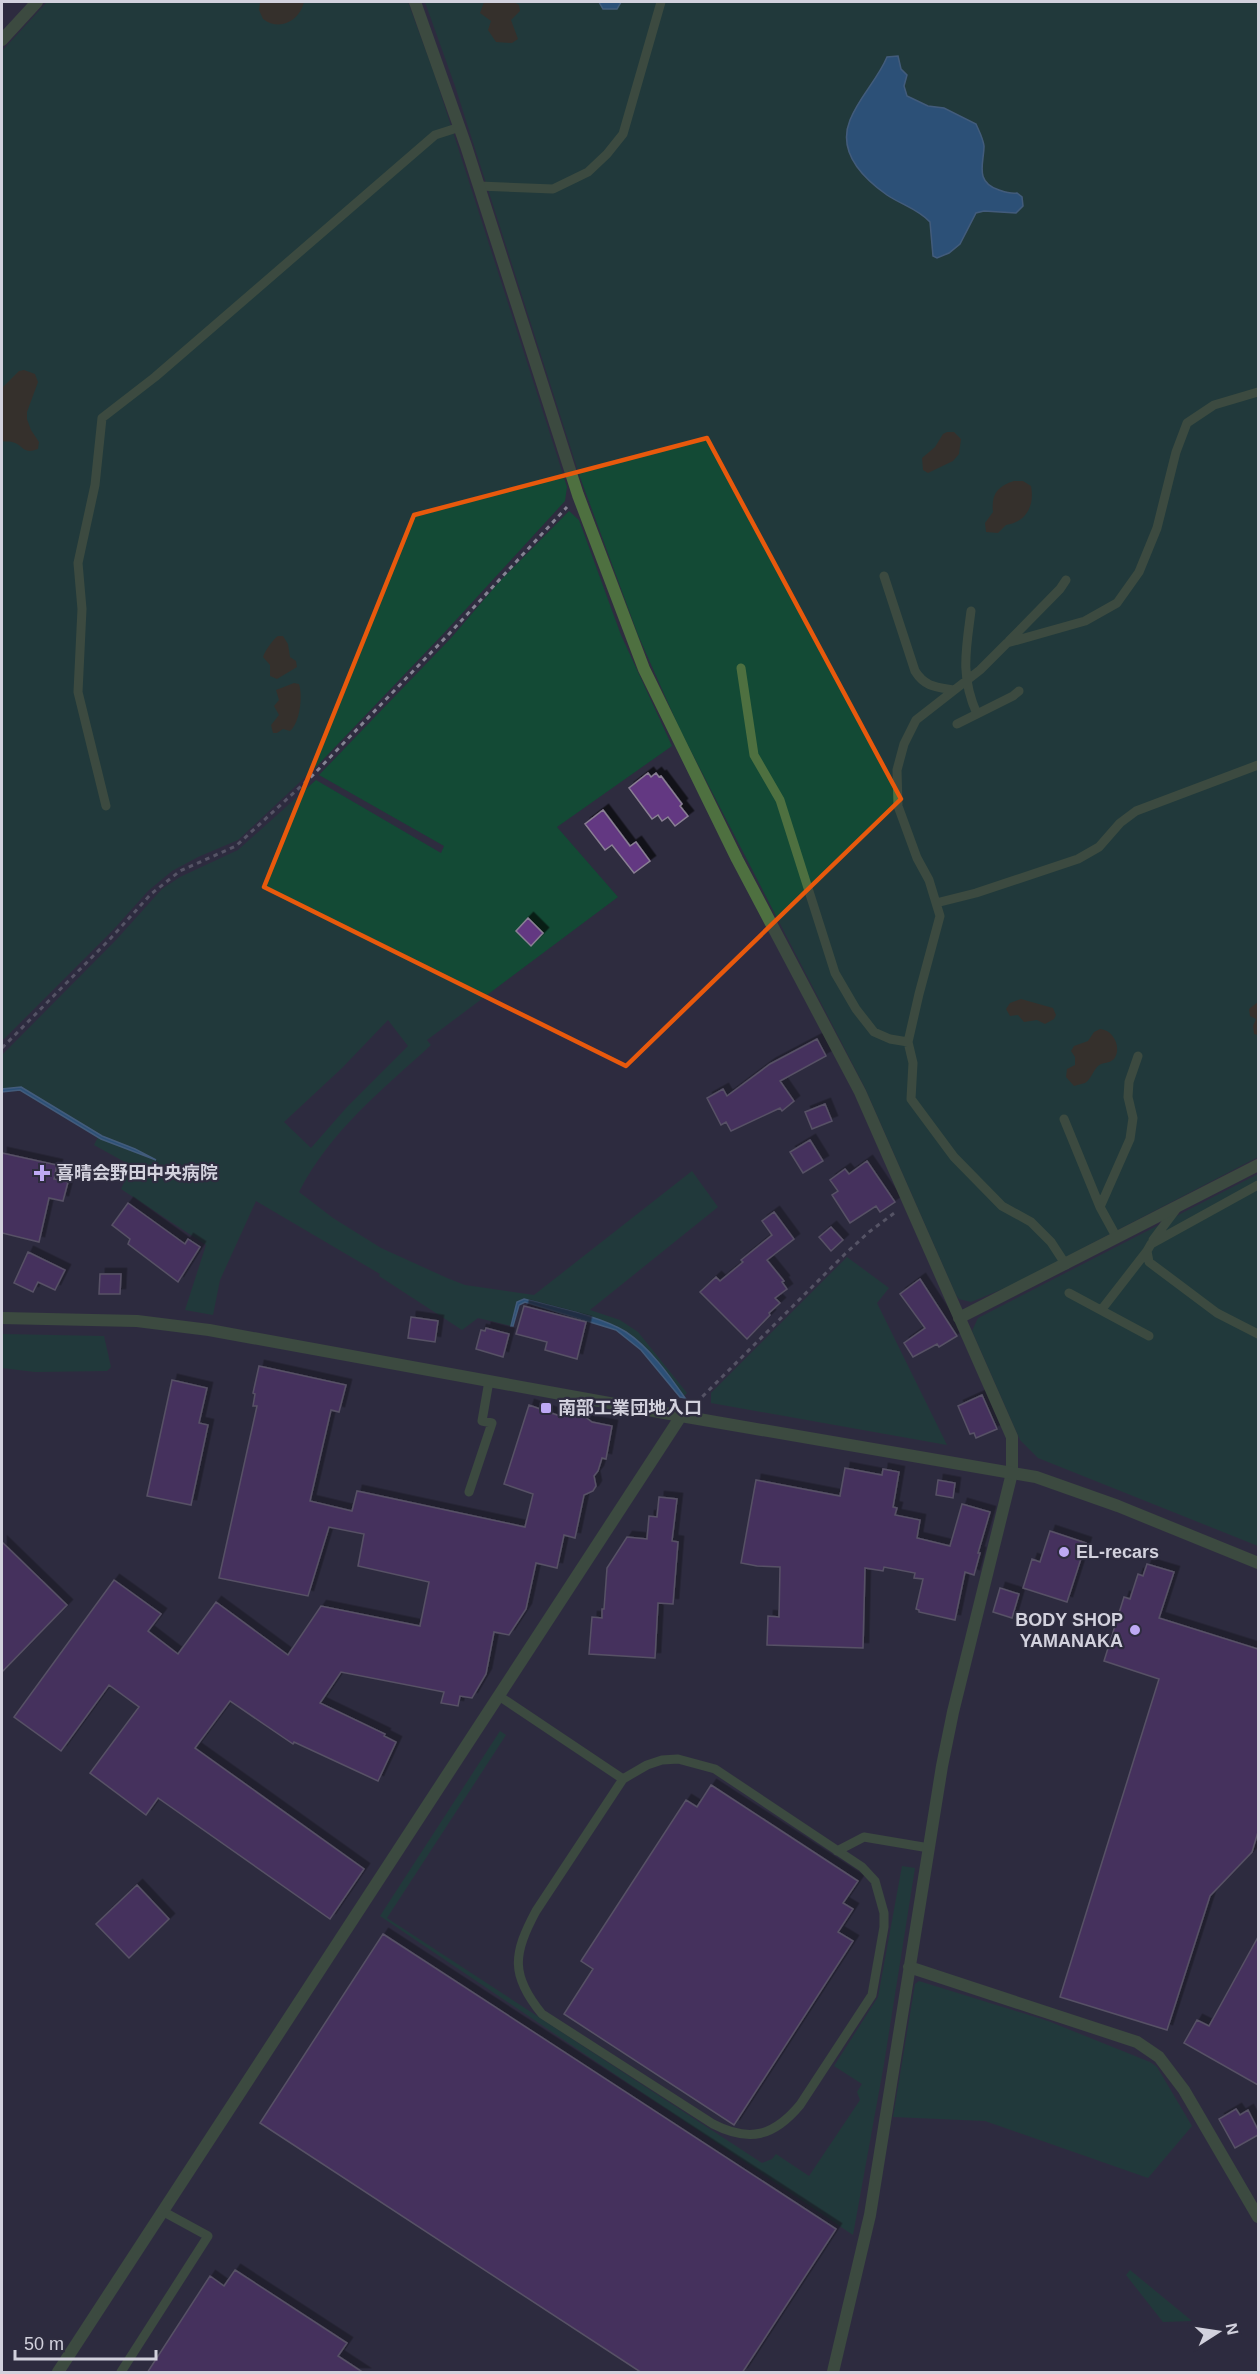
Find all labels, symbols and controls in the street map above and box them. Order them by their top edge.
place label: 喜晴会野田中央病院 [56,1163,218,1183]
marker: 喜晴会野田中央病院 [33,1164,51,1182]
place label: 南部工業団地入口 [558,1398,702,1418]
marker: 南部工業団地入口 [539,1401,553,1415]
place label: EL-recars [1076,1542,1159,1562]
marker: EL-recars [1057,1545,1071,1559]
place label: BODY SHOP YAMANAKA [1015,1610,1123,1651]
marker: BODY SHOP YAMANAKA [1128,1623,1142,1637]
north arrow [1188,2302,1248,2362]
text: N [1223,2322,1242,2336]
scale bar [15,2323,156,2361]
text: 50 m [24,2334,64,2354]

